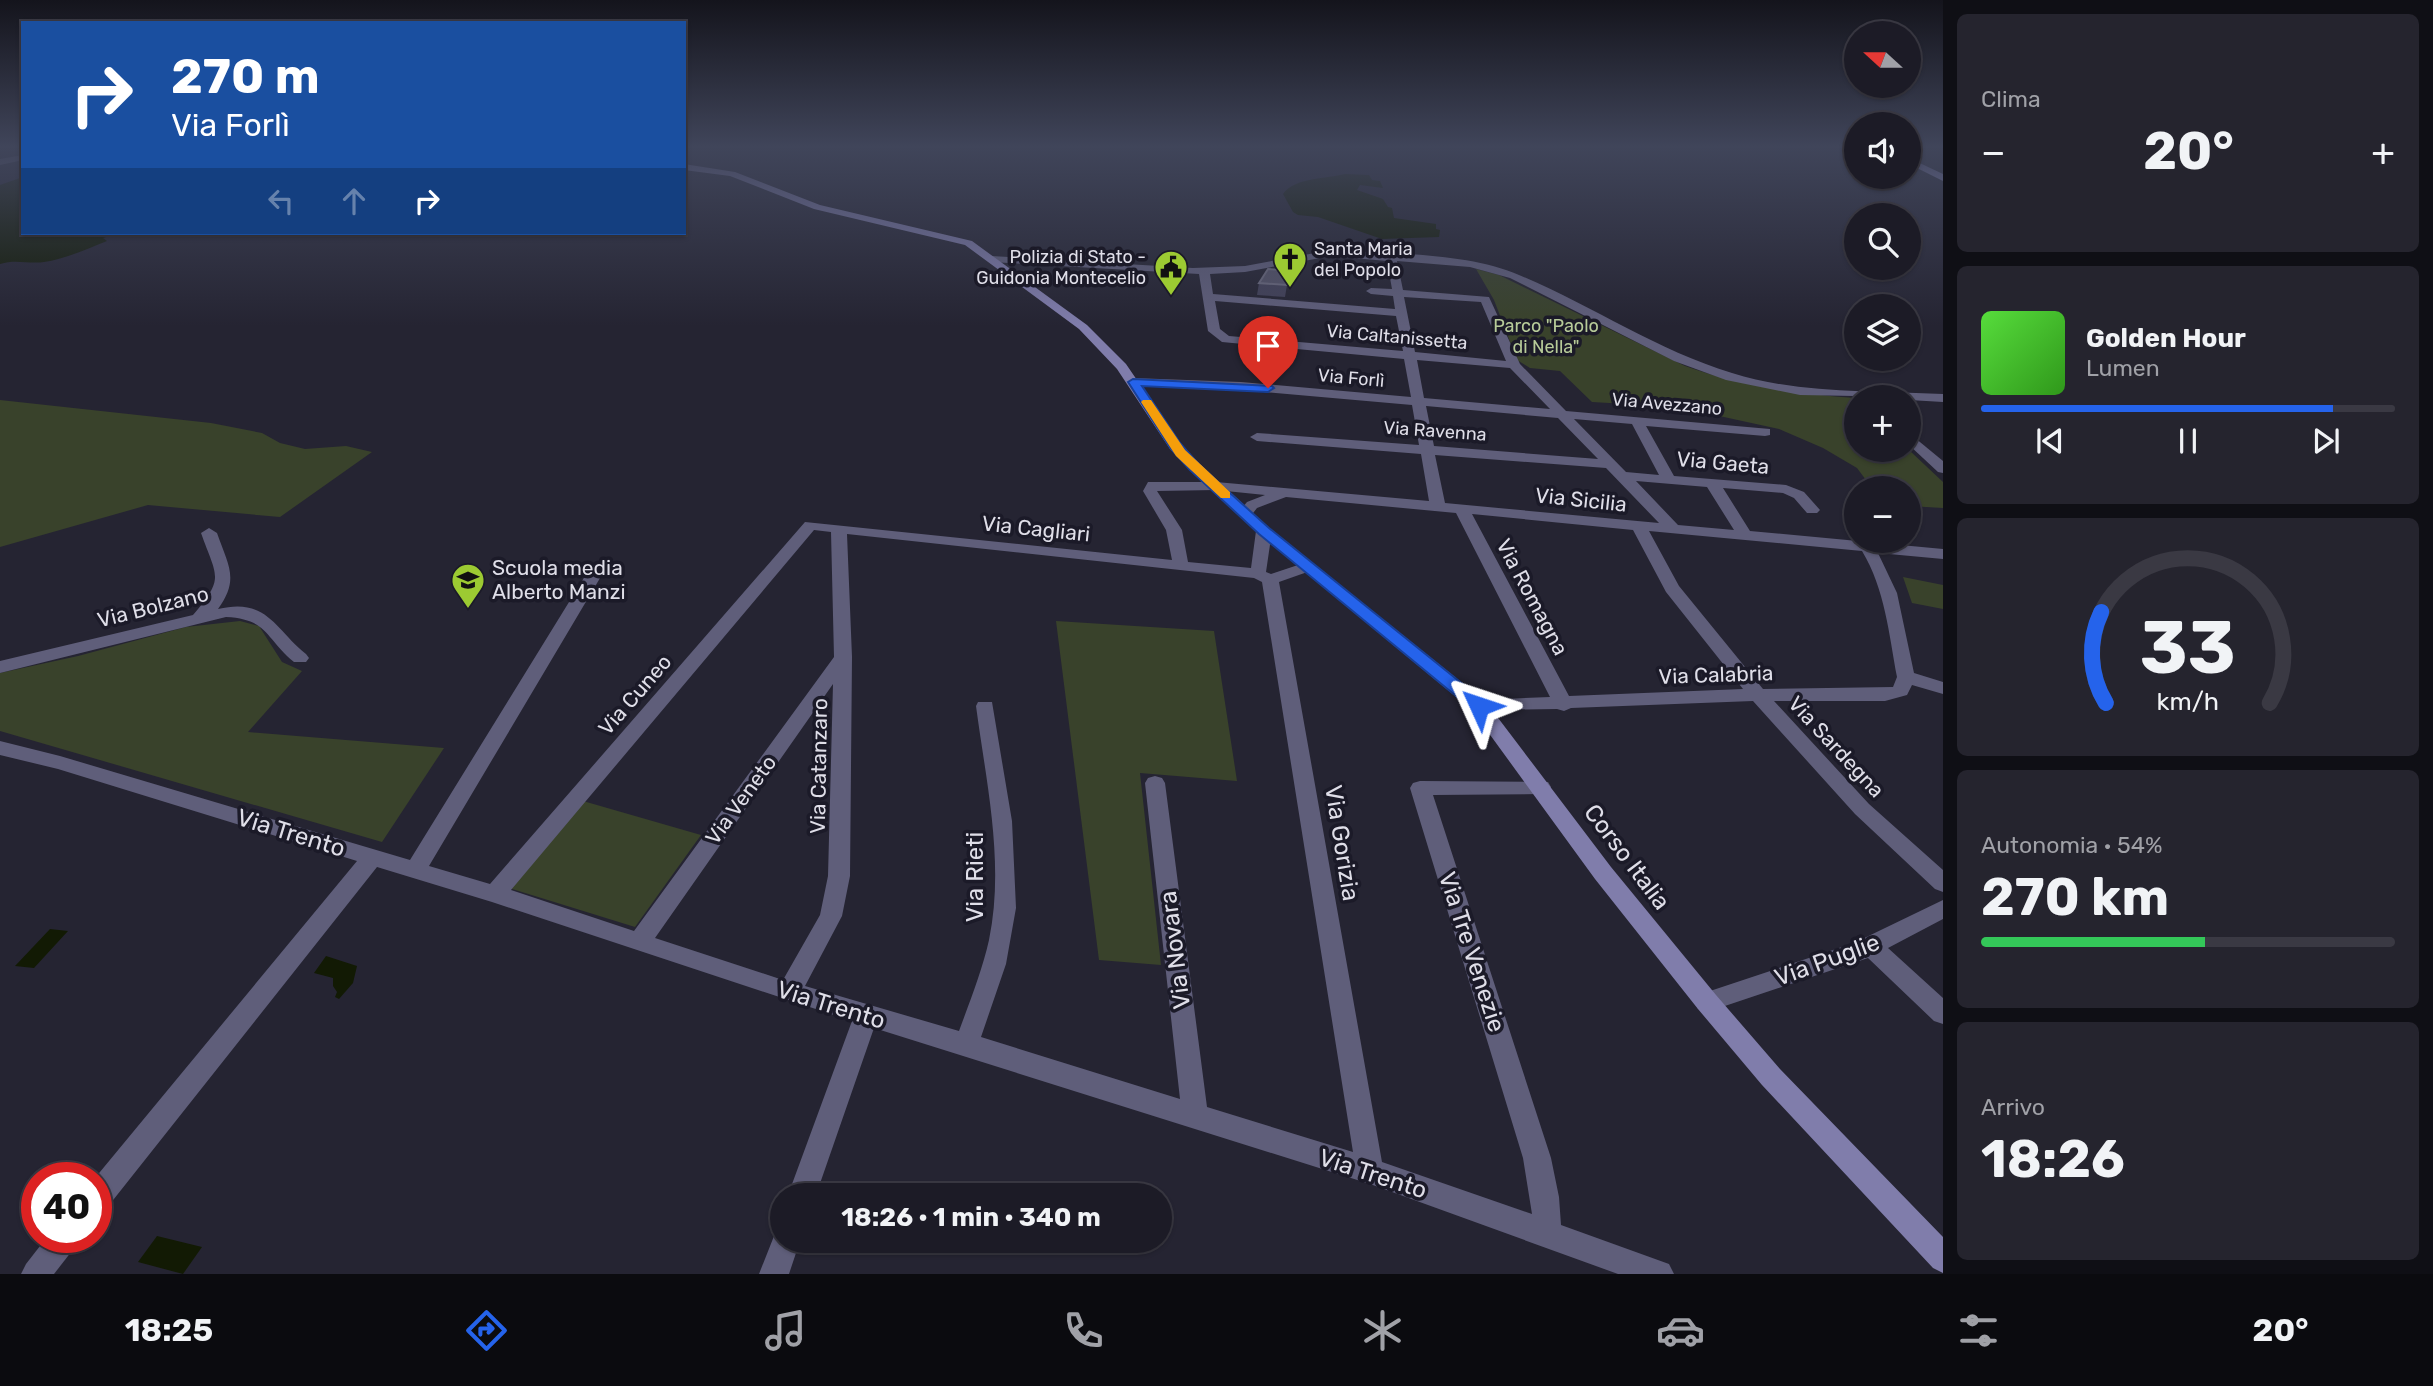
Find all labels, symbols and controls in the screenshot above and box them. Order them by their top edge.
north arrow [1844,21,1922,98]
map controls [1844,21,1921,553]
text: 270 m [171,47,320,105]
icon: right [56,49,147,140]
text: Clima [1981,85,2041,113]
text: Via Forlì [171,106,290,144]
button: sound [1844,112,1921,189]
text: 20° [2143,120,2234,182]
text: − [1981,129,2006,175]
text: + [2371,129,2395,175]
icon: left [262,182,300,220]
icon: ahead [335,182,373,220]
icon: right [408,182,446,220]
button: search [1844,203,1921,280]
place label: Santa Maria del Popolo [1314,238,1413,281]
church icon: Santa Maria del Popolo [1271,240,1309,289]
place label: Polizia di Stato - Guidonia Montecelio [976,246,1146,289]
public building icon: Polizia di Stato - Guidonia Montecelio [1152,248,1190,297]
button: layers [1844,294,1921,371]
park label: Parco "Paolo di Nella" [1493,315,1599,358]
pin [1238,316,1298,388]
street label: Via Caltanissetta [1326,320,1468,354]
text: Golden Hour [2086,323,2246,354]
icon: arrive [1249,327,1287,365]
text: Lumen [2086,354,2160,382]
street label: Via Forlì [1317,364,1385,392]
button: + [1844,385,1921,462]
street label: Via Avezzano [1611,388,1723,420]
street label: Via Ravenna [1383,416,1487,446]
icon: previous [2031,422,2069,460]
icon: pause [2169,422,2207,460]
icon: next [2307,422,2345,460]
street label: Via Gaeta [1676,446,1770,479]
button: − [1844,476,1921,553]
street label: Via Sicilia [1534,482,1628,517]
street label: Via Cagliari [981,510,1091,547]
street label: Via Romagna [1491,534,1574,659]
place label: Scuola media Alberto Manzi [492,555,626,604]
school or university icon: Scuola media Alberto Manzi [449,561,487,610]
street label: Via Bolzano [95,581,211,632]
text: 33 [2140,605,2236,691]
street label: Via Cuneo [593,649,676,740]
street label: Via Calabria [1658,660,1774,689]
position arrow [1442,669,1516,743]
text: km/h [2157,687,2219,716]
street label: Via Sardegna [1783,691,1890,802]
street label: Via Catanzaro [805,698,832,834]
street label: Via Veneto [700,750,781,849]
street label: Via Gorizia [1319,783,1365,903]
street label: Corso Italia [1578,799,1676,915]
street label: Via Trento [233,803,349,863]
text: Autonomia · 54% [1981,831,2162,859]
street label: Via Rieti [961,832,989,922]
text: 270 km [1981,866,2169,928]
street label: Via Tre Venezie [1433,868,1511,1036]
street label: Via Novara [1154,889,1196,1011]
street label: Via Puglie [1771,928,1883,992]
street label: Via Trento [773,975,889,1035]
text: Arrivo [1981,1093,2045,1121]
text: 18:26 [1981,1128,2125,1190]
street label: Via Trento [1316,1143,1430,1205]
speed limit sign: 40 [21,1162,112,1253]
text: 18:26 · 1 min · 340 m [841,1202,1101,1233]
icon: directions [462,1306,511,1355]
icon: music [761,1306,810,1355]
icon: phone [1059,1306,1108,1355]
icon: climate [1358,1306,1407,1355]
icon: car [1656,1306,1705,1355]
icon: filters [1954,1306,2003,1355]
text: 18:25 [125,1311,213,1349]
text: 20° [2253,1311,2308,1349]

